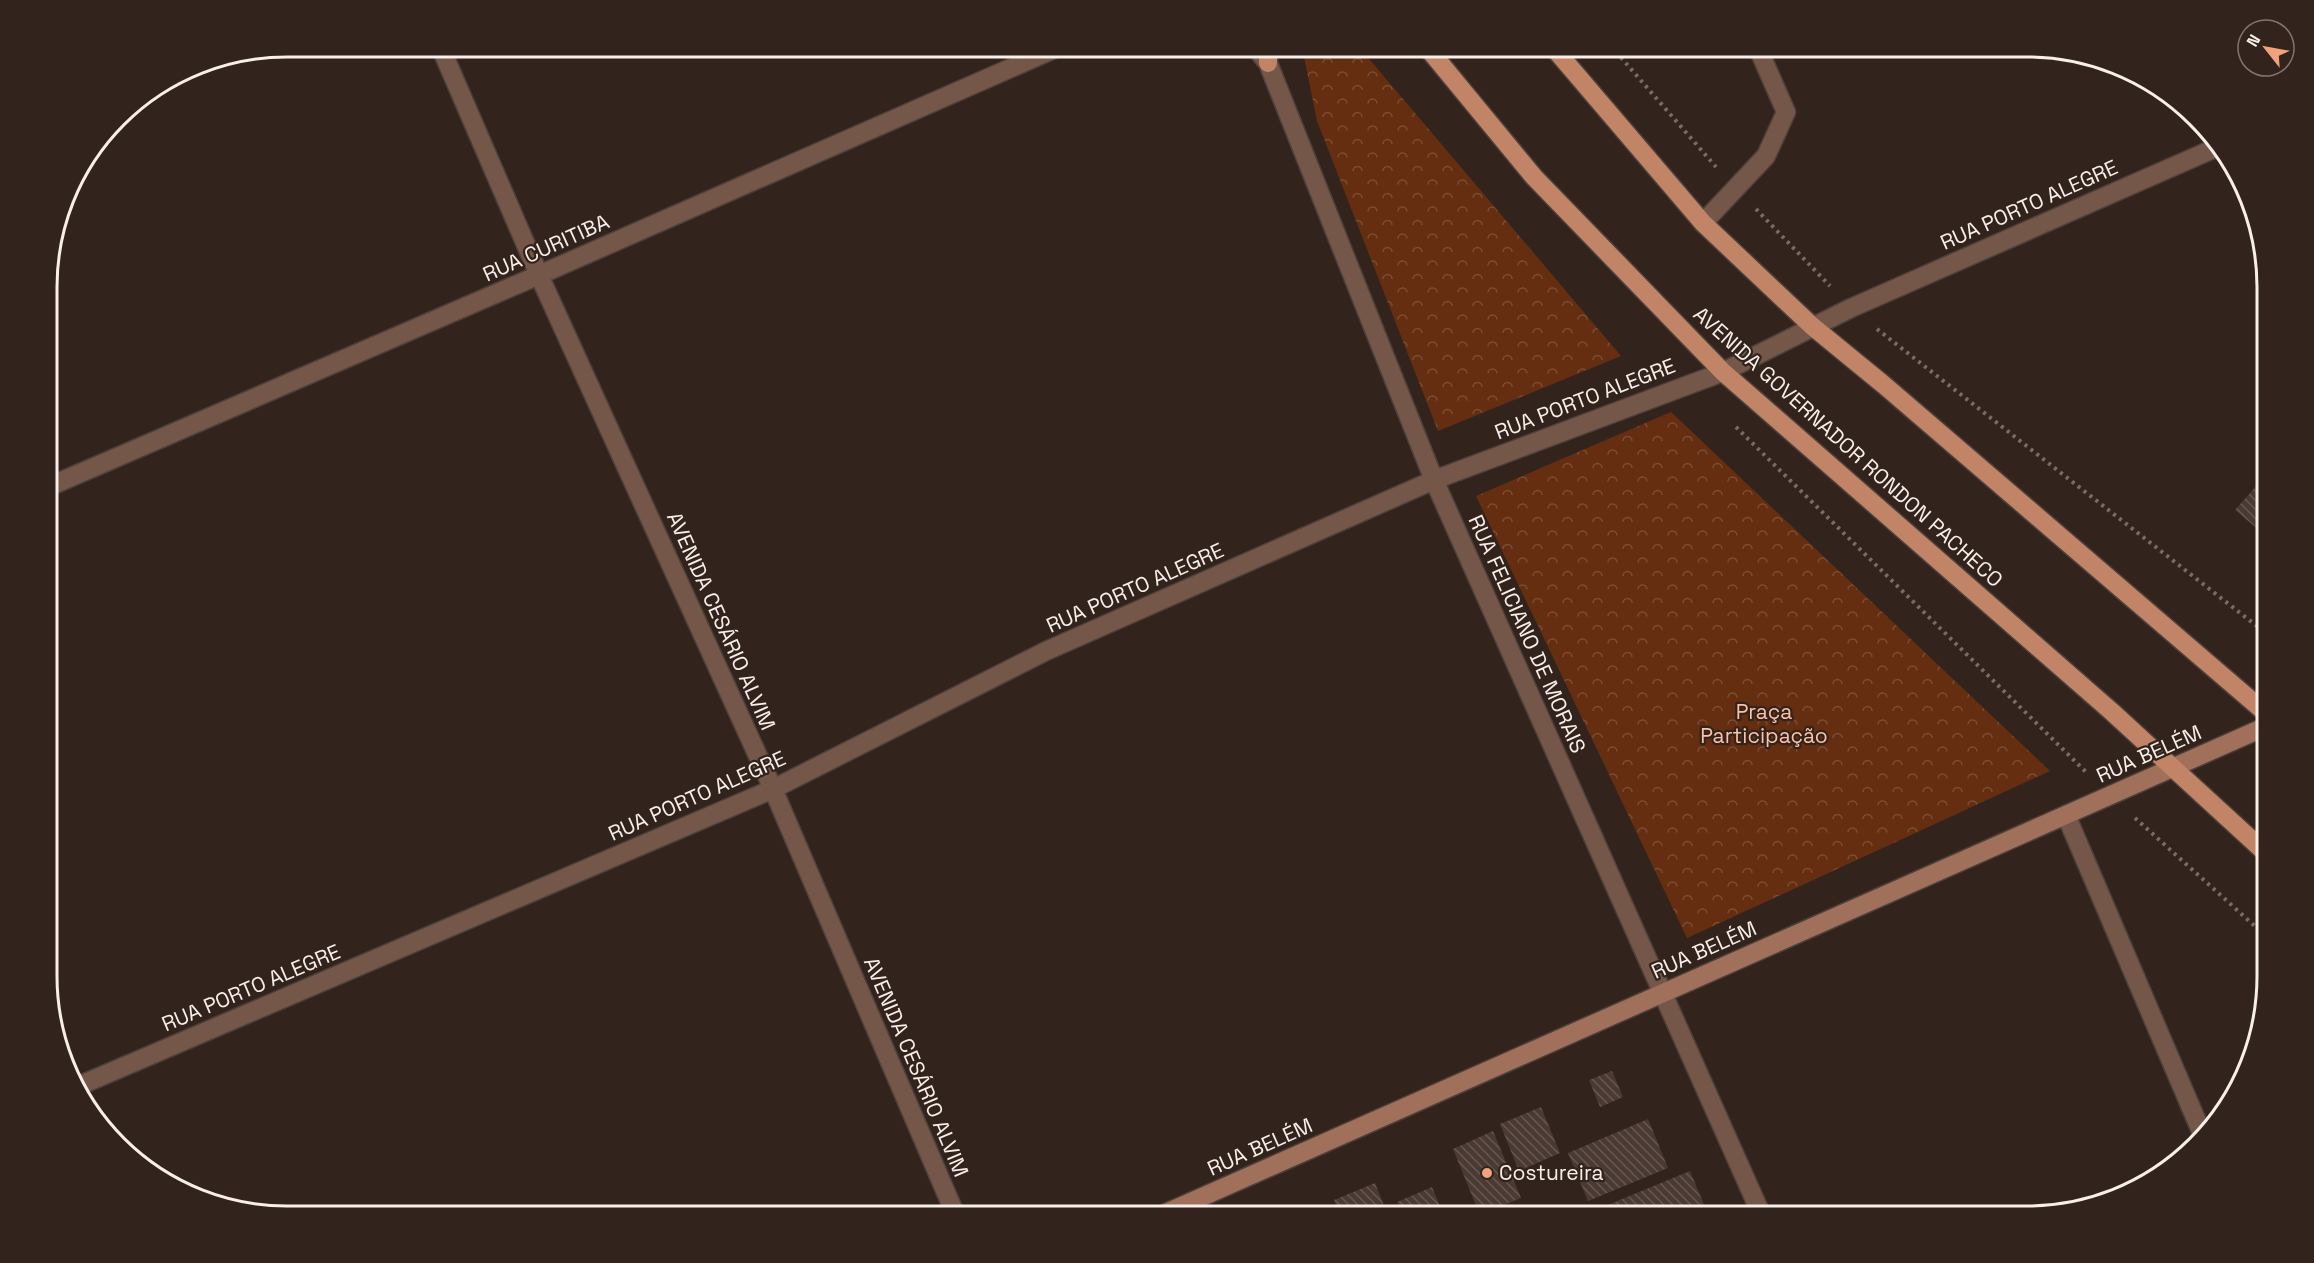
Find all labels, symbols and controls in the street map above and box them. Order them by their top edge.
north arrow [2236,18,2296,78]
text: N [2242,31,2265,51]
street label: RUA PORTO ALEGRE [1936,153,2122,256]
street label: RUA CURITIBA [478,208,613,287]
street label: AVENIDA GOVERNADOR RONDON PACHECO [1688,300,2009,593]
street label: RUA PORTO ALEGRE [1491,352,1679,445]
street label: AVENIDA CESÁRIO ALVIM [661,507,782,734]
street label: RUA FELICIANO DE MORAIS [1463,510,1592,757]
street label: RUA PORTO ALEGRE [1042,536,1228,639]
park label: Praça Participação [1700,698,1828,749]
street label: RUA BELÉM [2092,718,2206,789]
street label: RUA PORTO ALEGRE [604,744,790,847]
street label: RUA BELÉM [1647,914,1761,985]
street label: RUA PORTO ALEGRE [157,938,344,1037]
street label: AVENIDA CESÁRIO ALVIM [858,953,975,1181]
street label: RUA BELÉM [1203,1111,1317,1182]
place label: Costureira [1499,1159,1604,1186]
marker: Costureira [1480,1166,1494,1180]

